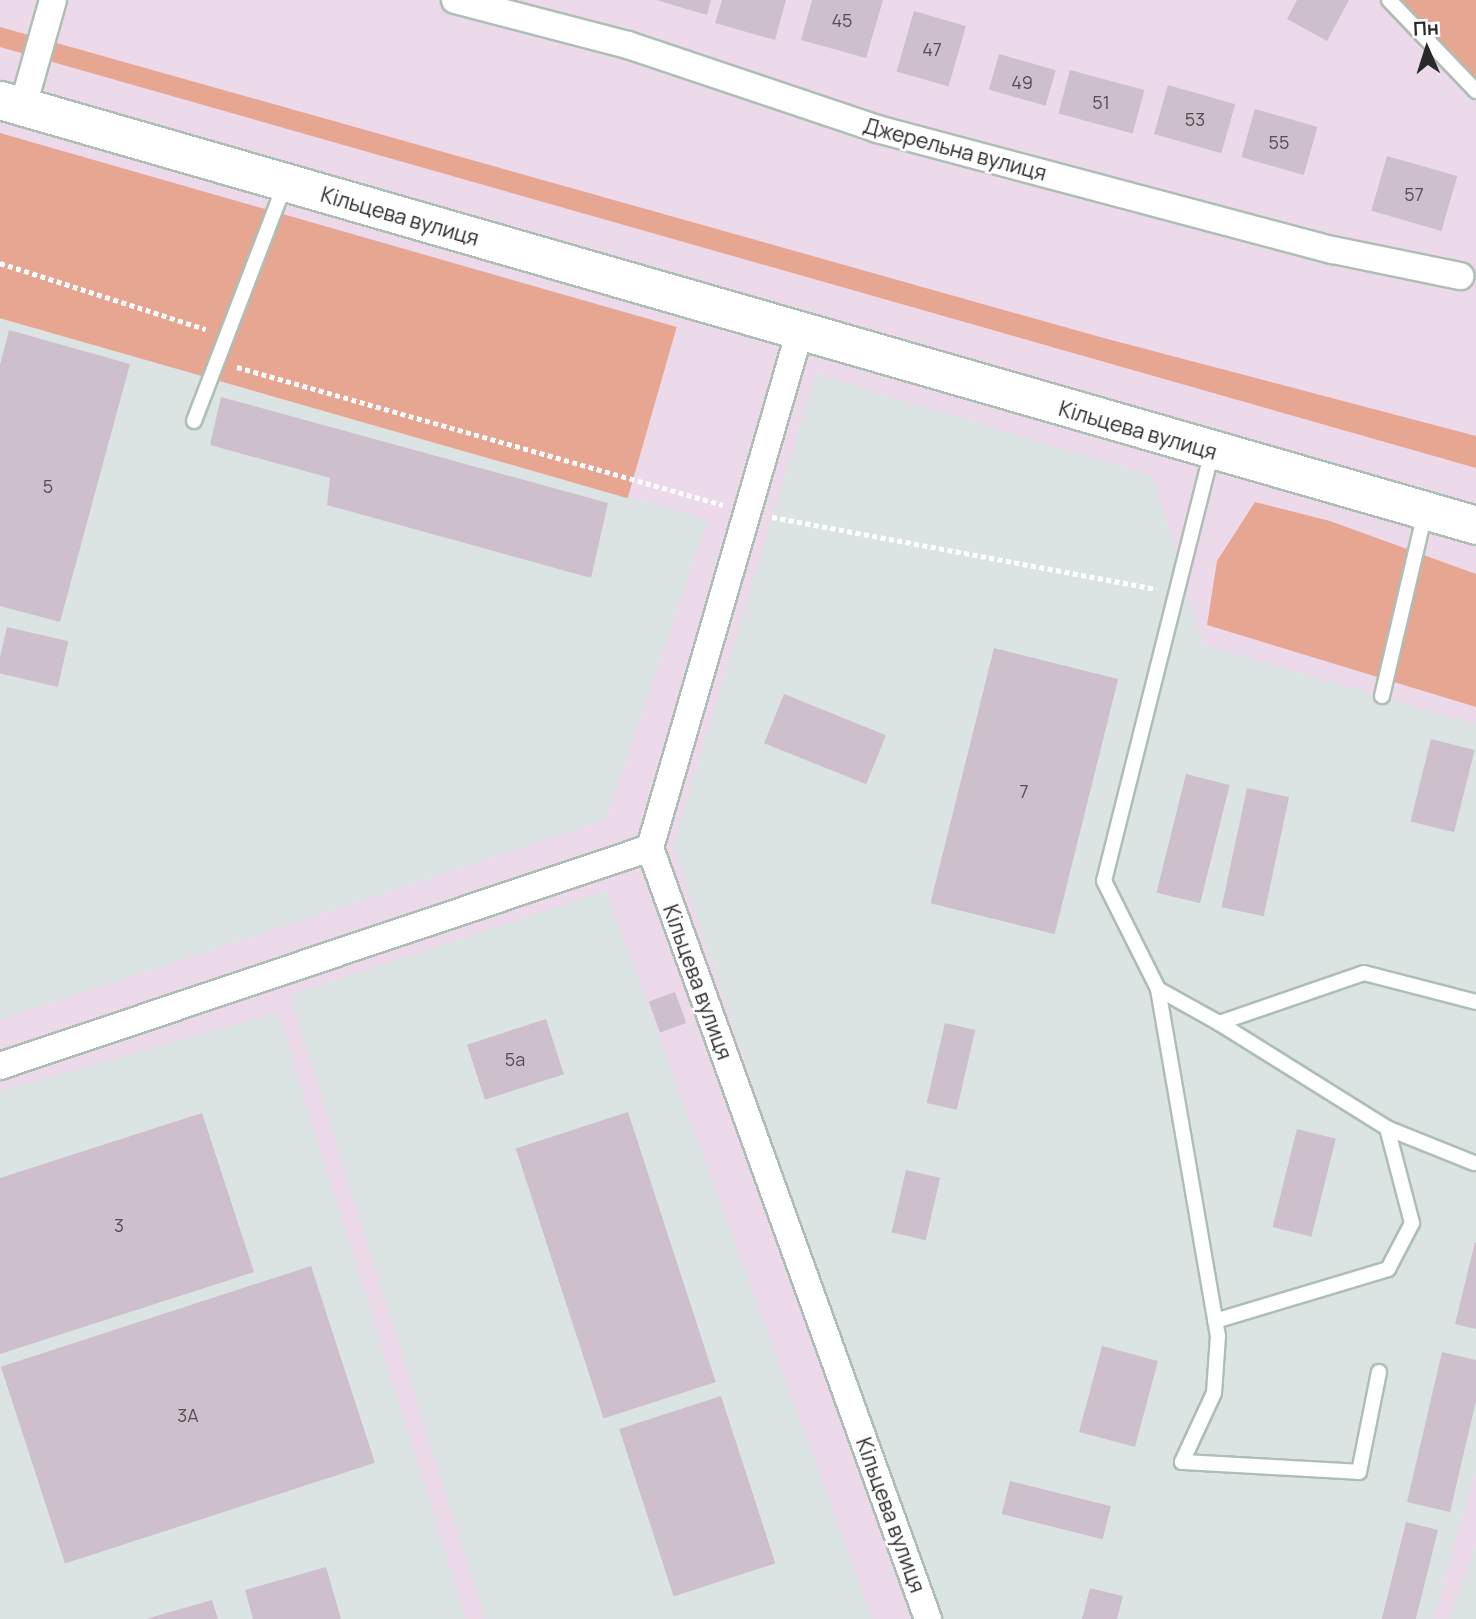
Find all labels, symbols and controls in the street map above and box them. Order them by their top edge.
house number: 45 [831,9,853,31]
north arrow [1392,14,1462,84]
text: Пн [1412,14,1439,42]
house number: 47 [922,38,942,60]
house number: 49 [1011,71,1033,93]
house number: 51 [1092,91,1110,113]
house number: 53 [1185,108,1205,130]
street label: Джерельна вулиця [861,112,1049,186]
house number: 55 [1269,131,1289,153]
street label: Кільцева вулиця [318,181,482,251]
house number: 57 [1404,183,1424,205]
street label: Кільцева вулиця [1056,395,1220,465]
house number: 5 [43,475,53,497]
house number: 7 [1019,780,1029,802]
street label: Кільцева вулиця [658,901,738,1063]
house number: 5а [505,1048,525,1070]
house number: 3 [114,1214,124,1236]
house number: 3А [177,1404,199,1426]
street label: Кільцева вулиця [851,1434,931,1596]

